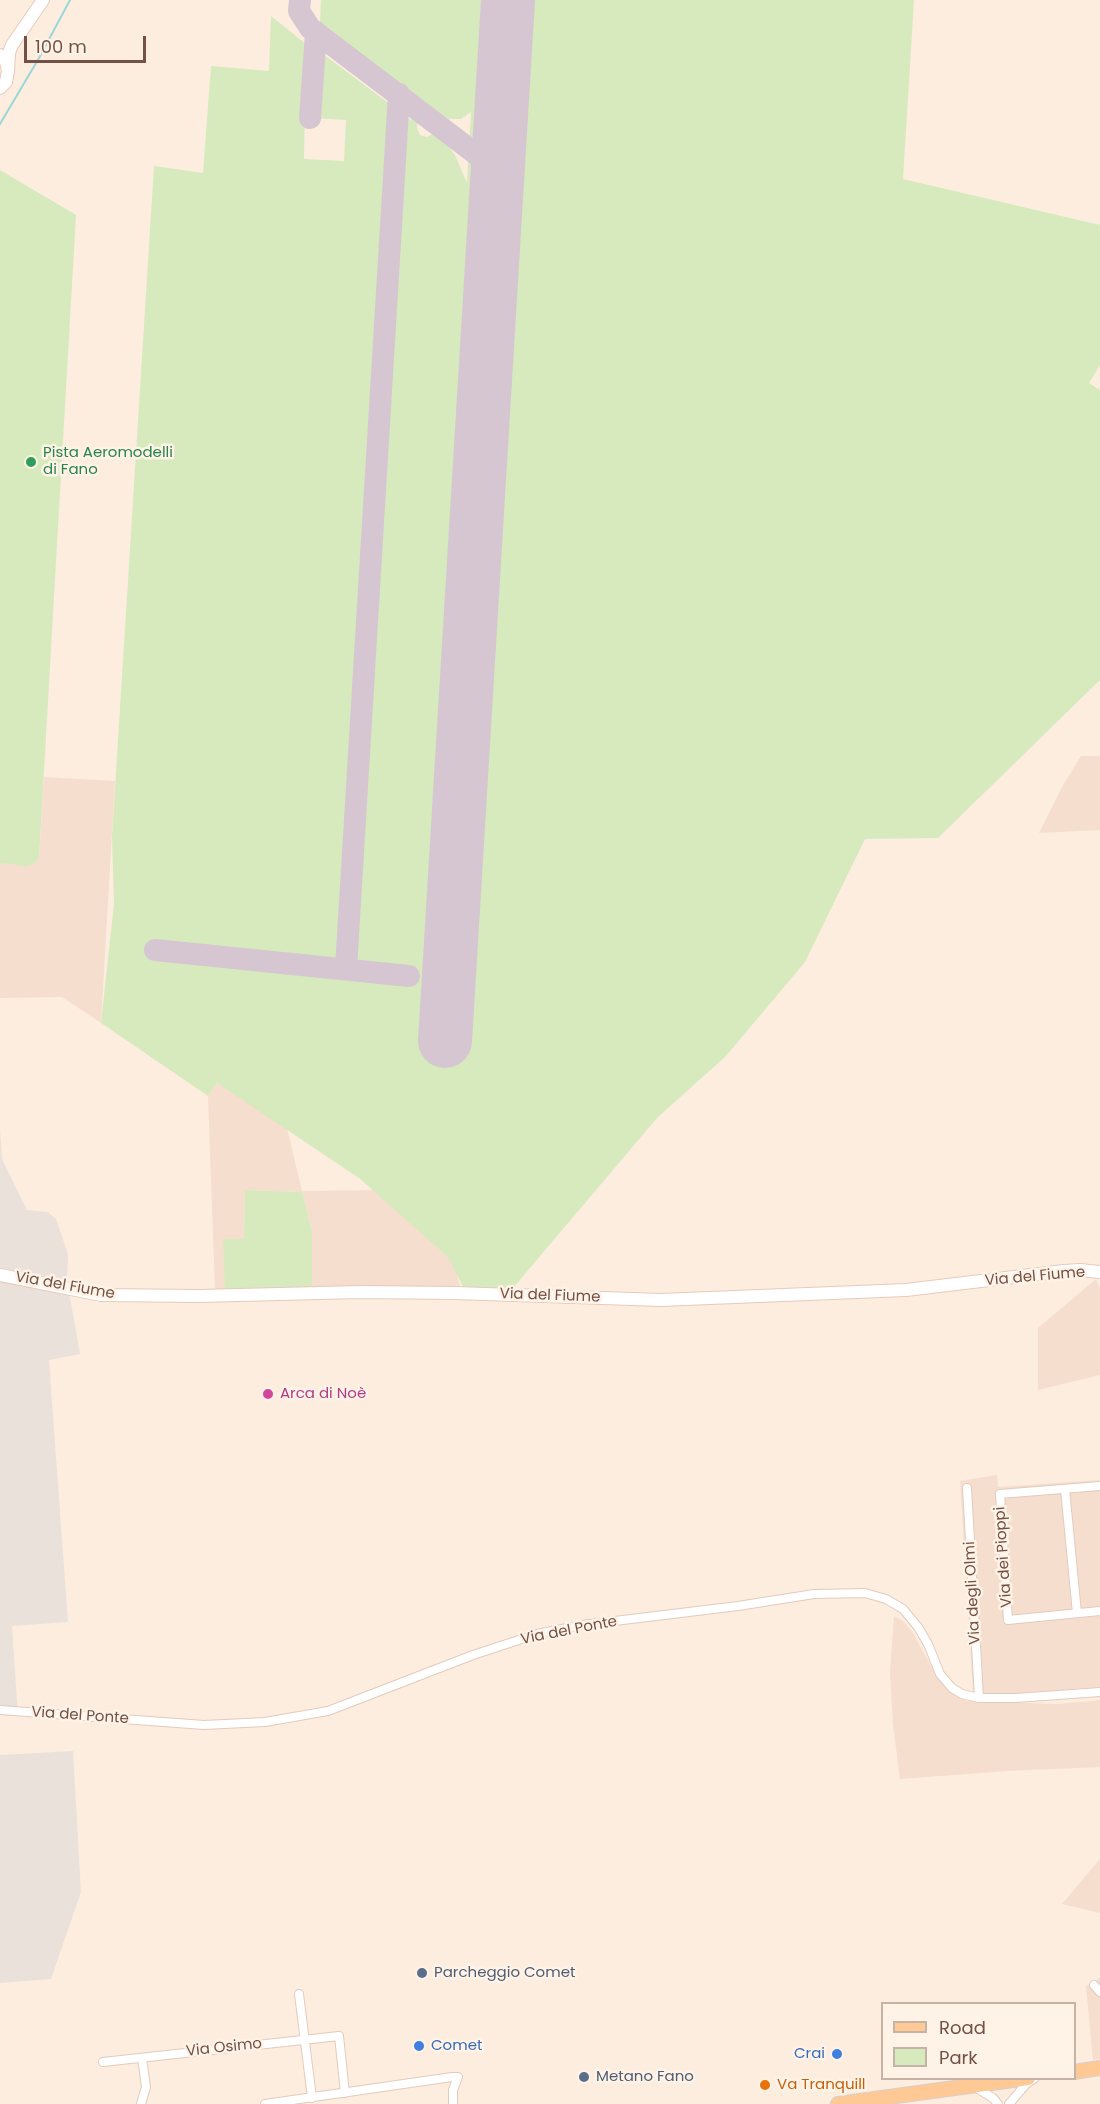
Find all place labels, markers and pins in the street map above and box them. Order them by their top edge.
place label: Pista Aeromodelli di Fano [43,444,173,479]
marker: Pista Aeromodelli di Fano [24,455,38,469]
place label: Arca di Noè [280,1385,366,1403]
marker: Arca di Noè [261,1387,275,1401]
place label: Parcheggio Comet [434,1964,575,1982]
marker: Parcheggio Comet [415,1966,429,1980]
place label: Comet [431,2037,482,2055]
marker: Comet [412,2039,426,2053]
place label: Crai [794,2045,825,2063]
marker: Crai [830,2047,844,2061]
place label: Metano Fano [596,2068,694,2086]
marker: Metano Fano [577,2070,591,2084]
place label: Va Tranquill [777,2076,866,2094]
marker: Va Tranquill [758,2078,772,2092]

